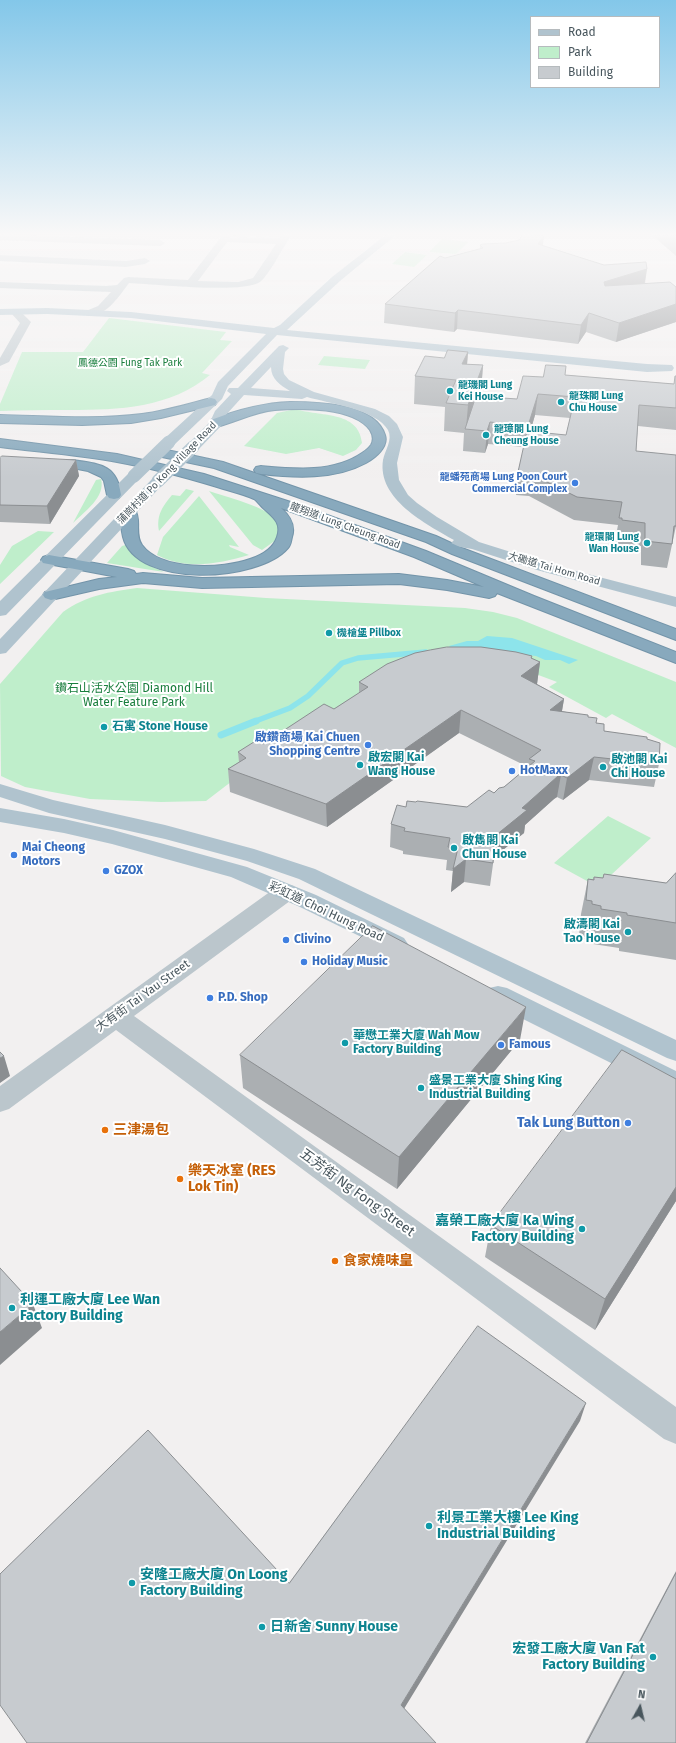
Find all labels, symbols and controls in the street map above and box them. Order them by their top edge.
legend [530,16,660,88]
text: Road [568,25,596,39]
text: Park [568,45,592,59]
text: Building [568,65,613,79]
park label: 鳳德公園 Fung Tak Park [78,357,182,369]
place label: 龍璣閣 Lung Kei House [458,379,512,402]
marker: 龍璣閣 Lung Kei House [445,386,455,396]
place label: 龍珠閣 Lung Chu House [569,390,623,414]
marker: 龍珠閣 Lung Chu House [556,397,566,407]
street label: 蒲崗村道 Po Kong Village Road [115,419,219,527]
place label: 龍璋閣 Lung Cheung House [494,423,559,446]
marker: 龍璋閣 Lung Cheung House [481,430,491,440]
place label: 龍蟠苑商場 Lung Poon Court Commercial Complex [440,471,567,494]
marker: 龍蟠苑商場 Lung Poon Court Commercial Complex [570,478,580,488]
street label: 龍翔道 Lung Cheung Road [288,500,402,552]
place label: 龍環閣 Lung Wan House [585,531,639,554]
marker: 龍環閣 Lung Wan House [642,538,652,548]
street label: 大磡道 Tai Hom Road [507,550,601,588]
place label: 機槍堡 Pillbox [337,627,401,639]
marker: 機槍堡 Pillbox [324,628,334,638]
park label: 鑽石山活水公園 Diamond Hill Water Feature Park [55,682,213,710]
place label: 石寓 Stone House [112,720,208,734]
marker: 石寓 Stone House [99,722,109,732]
place label: 啟鑽商場 Kai Chuen Shopping Centre [255,731,360,759]
marker: 啟鑽商場 Kai Chuen Shopping Centre [363,740,373,750]
place label: 啟宏閣 Kai Wang House [368,751,435,779]
place label: 啟池閣 Kai Chi House [611,753,667,781]
marker: 啟宏閣 Kai Wang House [355,760,365,770]
marker: 啟池閣 Kai Chi House [598,762,608,772]
place label: HotMaxx [520,764,568,778]
marker: HotMaxx [507,766,517,776]
place label: 啟雋閣 Kai Chun House [462,834,527,862]
place label: Mai Cheong Motors [22,841,85,869]
marker: 啟雋閣 Kai Chun House [449,843,459,853]
marker: Mai Cheong Motors [9,850,19,860]
place label: GZOX [114,864,143,878]
marker: GZOX [101,866,111,876]
street label: 彩虹道 Choi Hung Road [266,879,386,945]
place label: 啟濤閣 Kai Tao House [563,918,620,946]
marker: 啟濤閣 Kai Tao House [623,927,633,937]
place label: Clivino [294,933,331,947]
marker: Clivino [281,935,291,945]
place label: Holiday Music [312,955,388,969]
street label: 大有街 Tai Yau Street [93,957,193,1035]
marker: Holiday Music [299,957,309,967]
place label: P.D. Shop [218,991,268,1005]
marker: P.D. Shop [205,993,215,1003]
place label: 華懋工業大廈 Wah Mow Factory Building [353,1029,479,1057]
marker: 華懋工業大廈 Wah Mow Factory Building [340,1038,350,1048]
place label: Famous [509,1038,551,1052]
marker: Famous [496,1040,506,1050]
place label: 盛景工業大廈 Shing King Industrial Building [429,1074,562,1102]
marker: 盛景工業大廈 Shing King Industrial Building [416,1083,426,1093]
place label: Tak Lung Button [517,1115,620,1131]
marker: Tak Lung Button [623,1118,633,1128]
place label: 三津湯包 [113,1122,169,1138]
marker: 三津湯包 [100,1125,110,1135]
street label: 五芳街 Ng Fong Street [296,1146,418,1240]
place label: 樂天冰室 (RES Lok Tin) [188,1163,276,1196]
marker: 樂天冰室 (RES Lok Tin) [175,1174,185,1184]
place label: 嘉榮工廠大廈 Ka Wing Factory Building [435,1213,574,1246]
marker: 嘉榮工廠大廈 Ka Wing Factory Building [577,1224,587,1234]
place label: 食家燒味皇 [343,1253,413,1269]
marker: 食家燒味皇 [330,1256,340,1266]
place label: 利運工廠大廈 Lee Wan Factory Building [20,1292,160,1324]
marker: 利運工廠大廈 Lee Wan Factory Building [7,1303,17,1313]
place label: 利景工業大樓 Lee King Industrial Building [437,1510,579,1542]
marker: 利景工業大樓 Lee King Industrial Building [424,1521,434,1531]
place label: 安隆工廠大廈 On Loong Factory Building [140,1567,287,1600]
marker: 安隆工廠大廈 On Loong Factory Building [127,1578,137,1588]
place label: 日新舍 Sunny House [270,1619,398,1635]
marker: 日新舍 Sunny House [257,1622,267,1632]
place label: 宏發工廠大廈 Van Fat Factory Building [512,1641,645,1674]
marker: 宏發工廠大廈 Van Fat Factory Building [648,1652,658,1662]
north arrow [620,1687,660,1727]
text: N [637,1688,646,1702]

